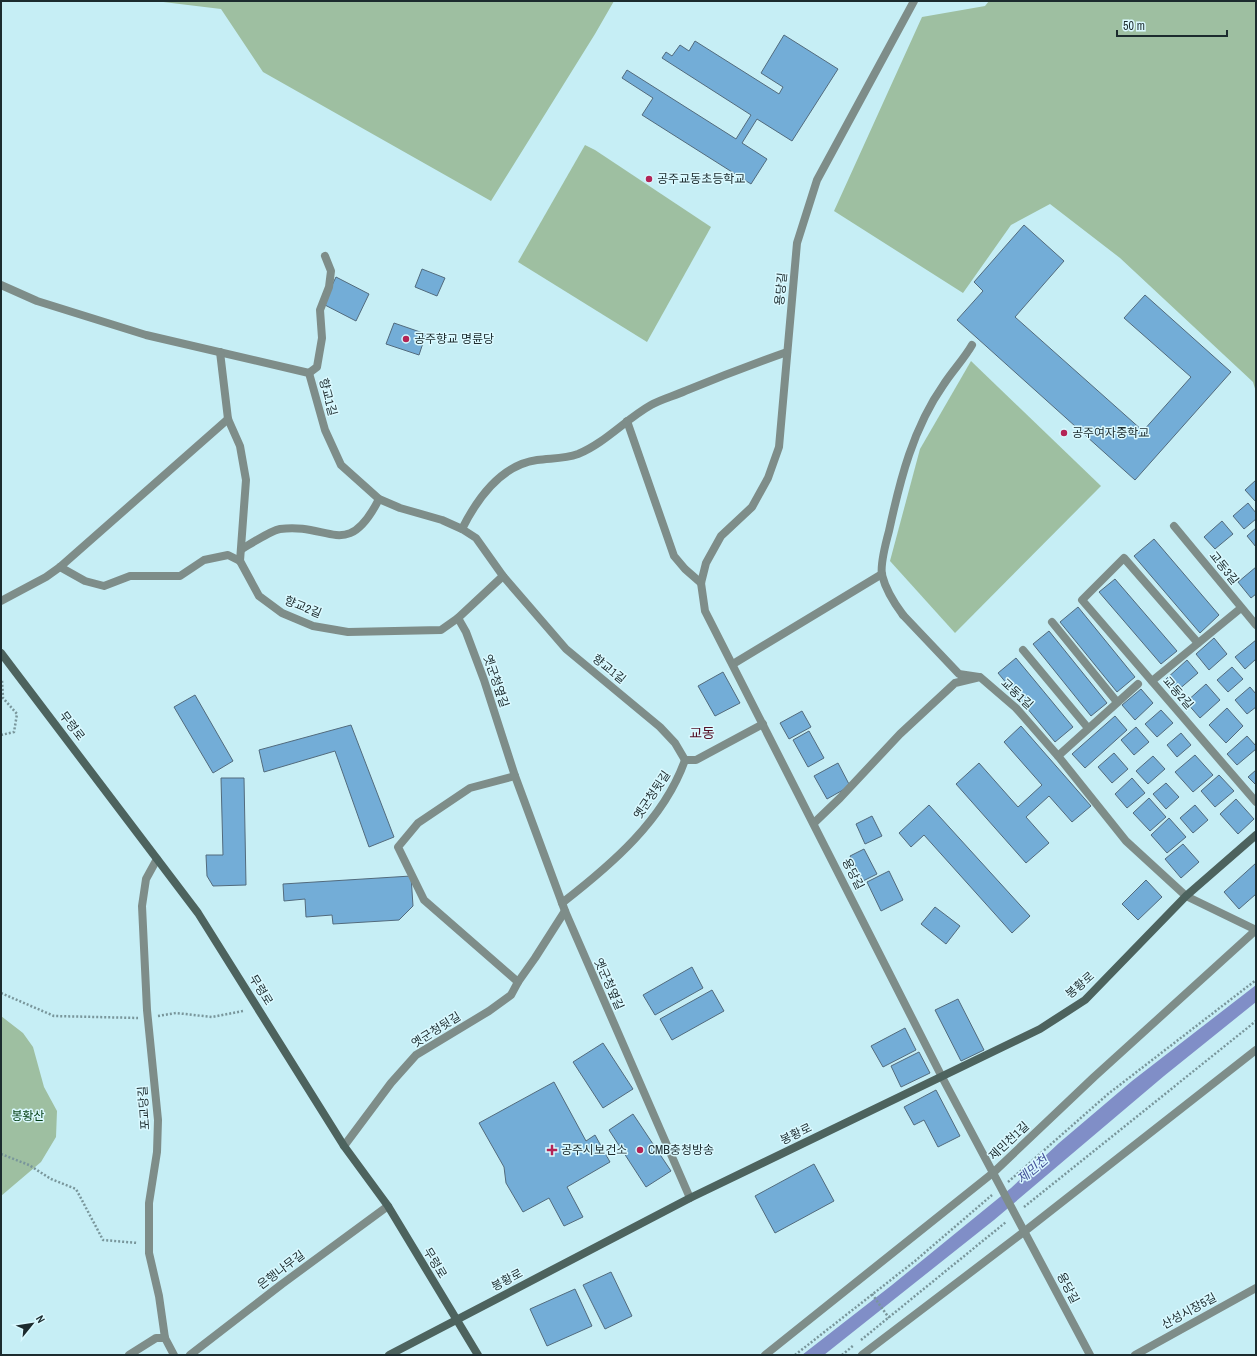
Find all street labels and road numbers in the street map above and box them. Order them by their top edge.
street label: 용당길 [771,272,791,306]
street label: 향교1길 [315,376,341,418]
street label: 교동3길 [1206,548,1242,588]
street label: 향교2길 [282,592,324,622]
street label: 향교1길 [589,651,629,687]
street label: 옛군청옆길 [479,652,513,710]
street label: 교동2길 [1159,673,1197,713]
street label: 교동1길 [997,675,1037,713]
street label: 무령로 [56,708,88,744]
street label: 옛군청뒷길 [630,768,674,822]
street label: 용당길 [838,856,868,892]
street label: 옛군청옆길 [590,956,628,1012]
street label: 봉황로 [1062,968,1098,1002]
street label: 무령로 [245,972,277,1008]
street label: 옛군청뒷길 [408,1009,464,1051]
street label: 포교당길 [134,1085,154,1131]
street label: 제민천1길 [985,1118,1033,1164]
street label: 봉황로 [778,1120,814,1148]
street label: 무령로 [420,1245,450,1281]
street label: 은행나무길 [254,1247,308,1293]
street label: 봉황로 [489,1265,525,1295]
street label: 용당길 [1053,1270,1083,1306]
street label: 산성시장5길 [1159,1289,1219,1333]

